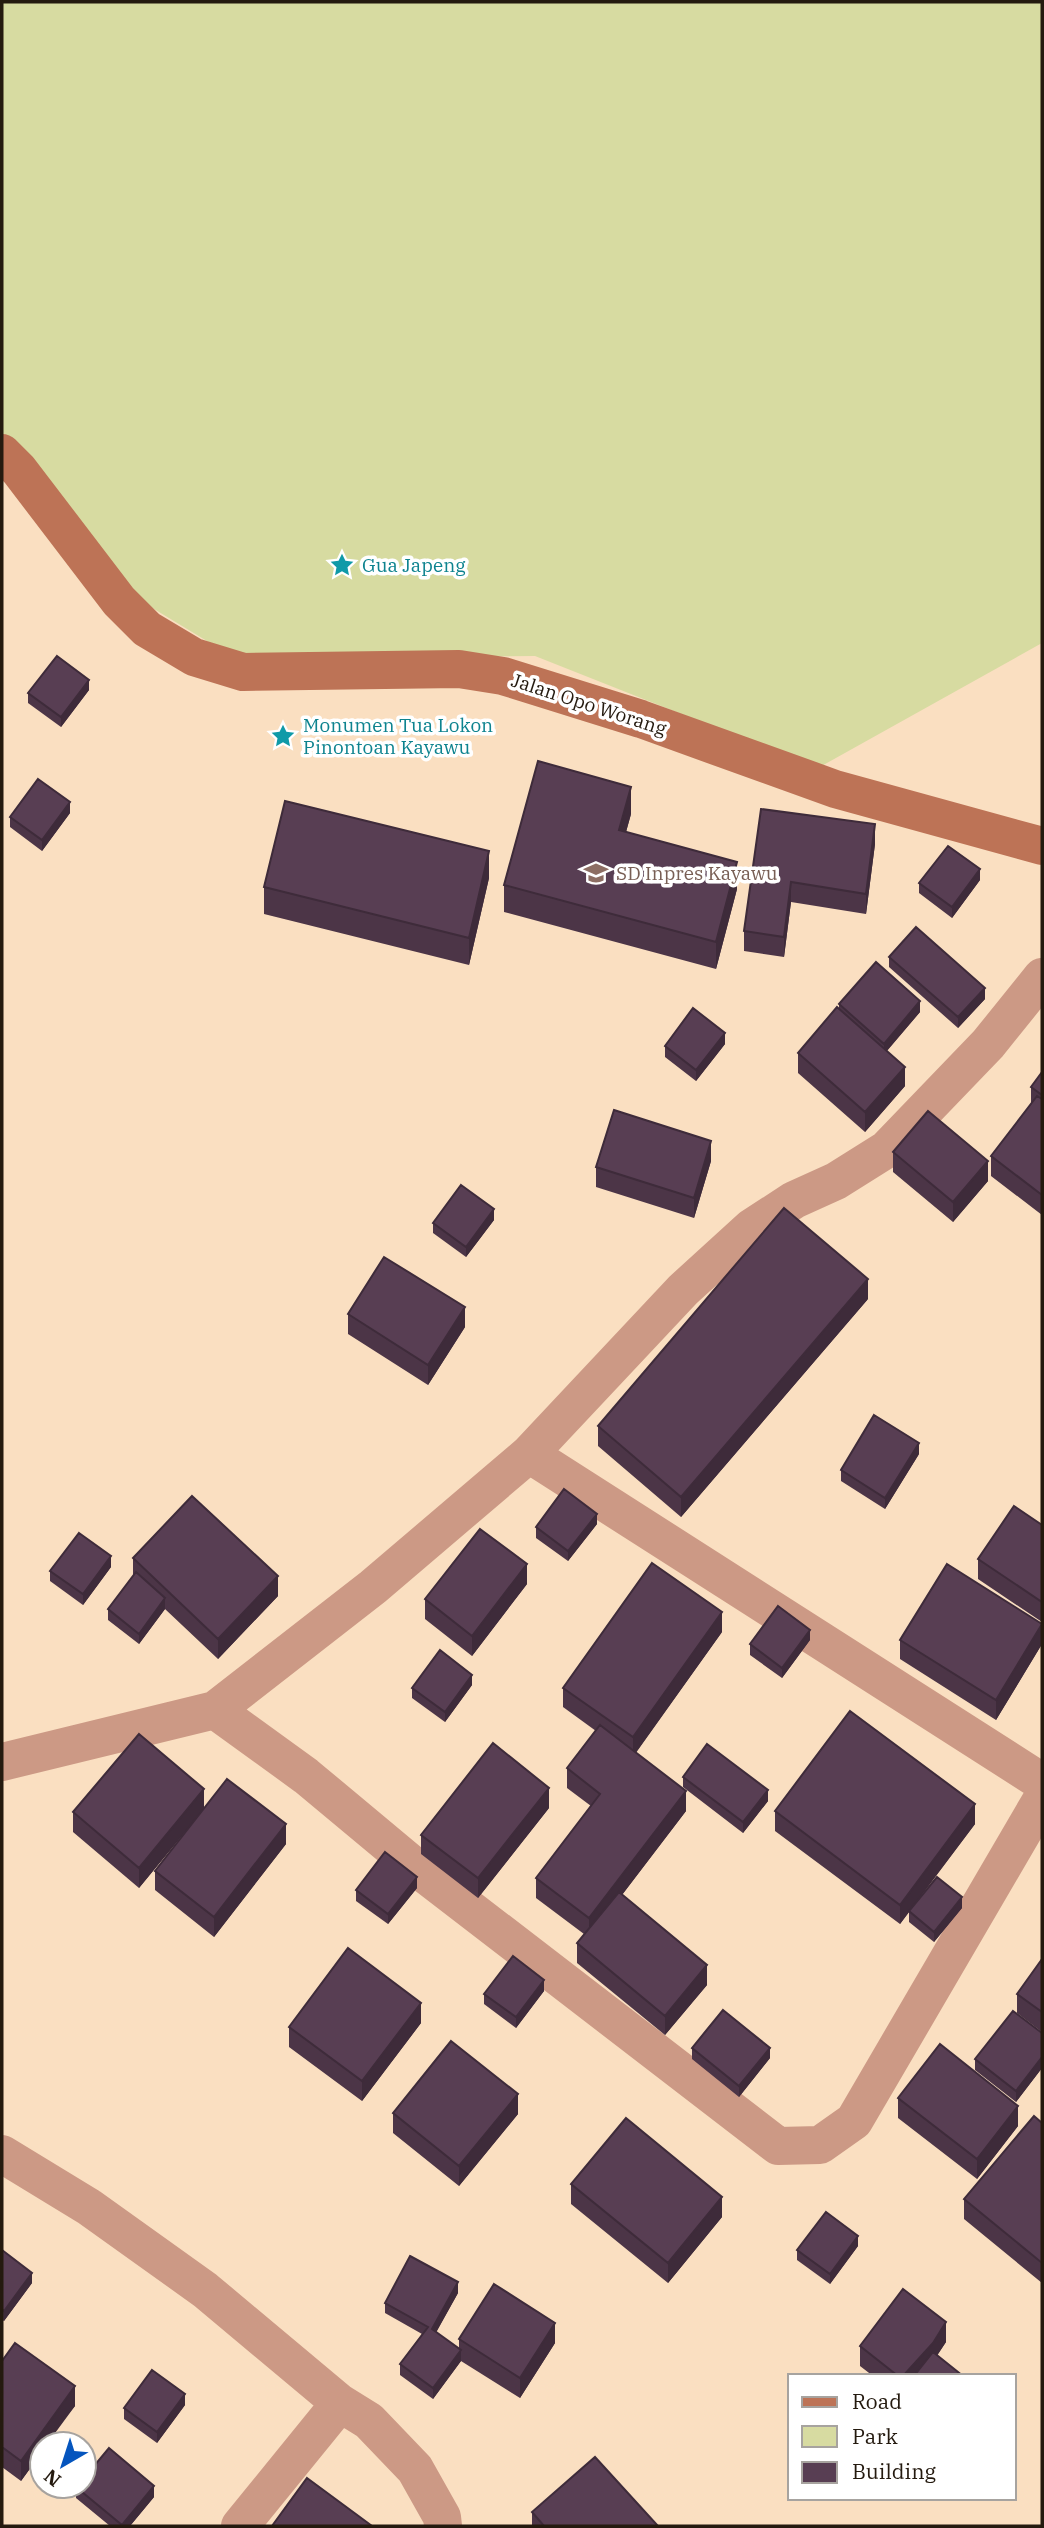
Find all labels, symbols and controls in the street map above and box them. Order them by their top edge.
place icon: Gua Japeng [328,551,356,579]
place label: Gua Japeng [362,553,466,577]
street label: Jalan Opo Worang [508,668,670,741]
place label: Monumen Tua Lokon Pinontoan Kayawu [303,713,493,759]
place icon: Monumen Tua Lokon Pinontoan Kayawu [269,722,297,750]
school or university icon: SD Inpres Kayawu [582,859,610,887]
place label: SD Inpres Kayawu [616,861,778,885]
legend [788,2374,1016,2500]
text: Road [852,2387,902,2415]
text: Park [852,2422,899,2450]
north arrow [28,2430,98,2500]
text: Building [852,2457,937,2485]
text: N [39,2464,66,2492]

